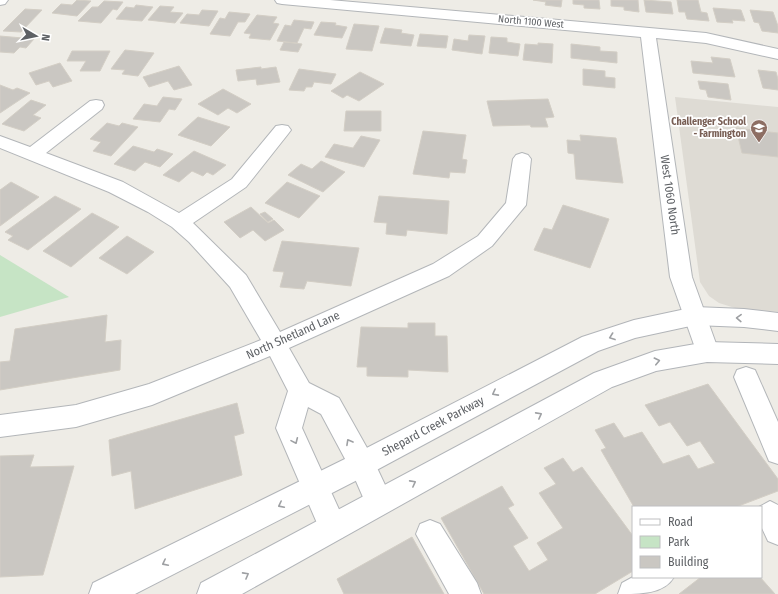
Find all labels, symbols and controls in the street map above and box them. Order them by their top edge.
street label: North 1100 West [498,13,565,31]
north arrow [16,16,56,56]
text: N [38,33,52,42]
place label: Challenger School - Farmington [671,116,746,140]
school or university icon: Challenger School - Farmington [749,118,769,143]
street label: West 1060 North [657,154,683,236]
street label: North Shetland Lane [244,308,342,362]
one-way arrow [736,313,742,322]
one-way arrow [609,332,616,341]
one-way arrow [654,358,661,366]
one-way arrow [492,389,499,396]
street label: Shepard Creek Parkway [380,393,487,459]
one-way arrow [535,412,543,420]
one-way arrow [290,437,298,444]
one-way arrow [346,439,354,446]
one-way arrow [409,481,416,488]
one-way arrow [278,500,286,508]
legend [632,506,762,578]
text: Road [668,515,693,529]
text: Park [668,535,690,549]
text: Building [668,555,709,569]
one-way arrow [162,558,169,566]
one-way arrow [242,572,249,580]

